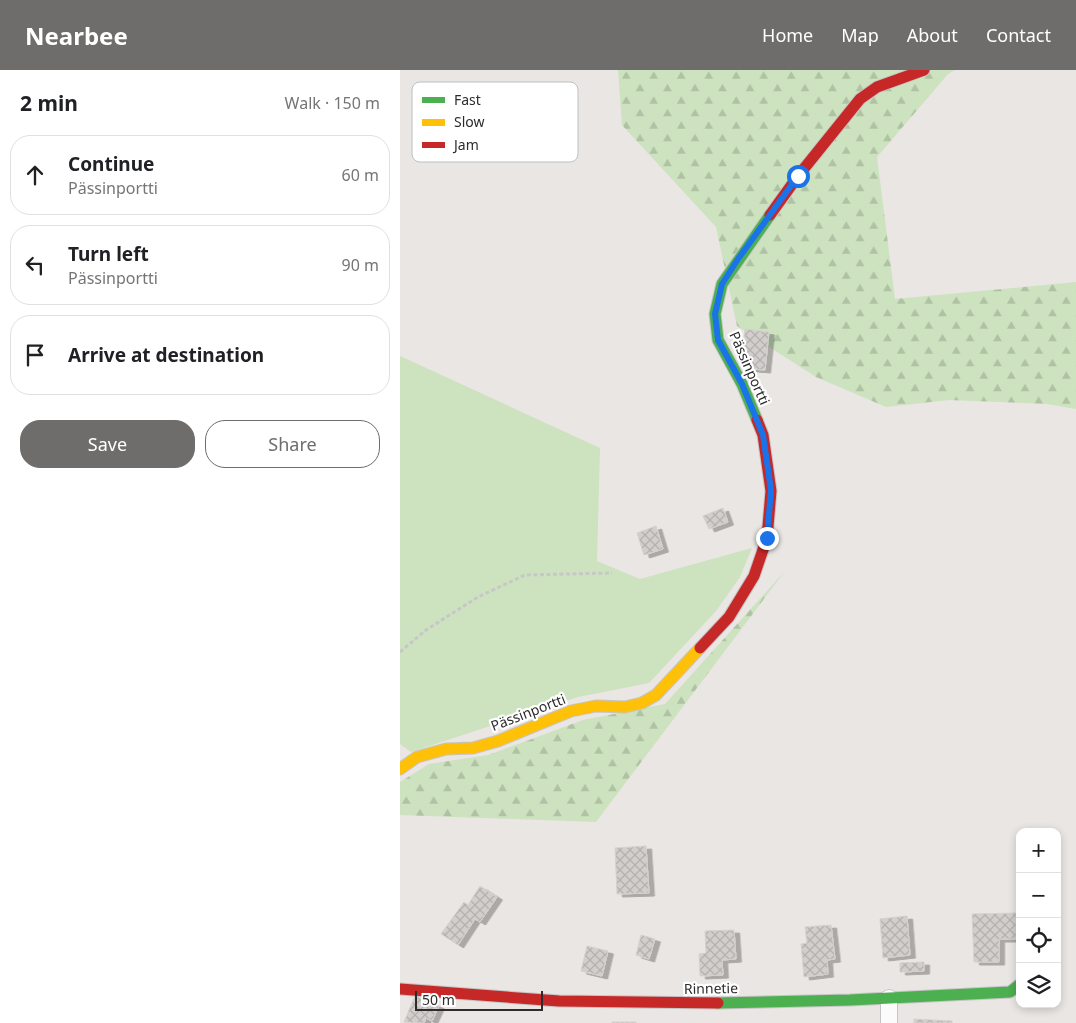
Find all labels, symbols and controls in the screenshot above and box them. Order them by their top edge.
text: Nearbee [25,19,128,52]
text: Home [762,23,813,47]
text: Map [841,23,879,47]
text: About [907,23,958,47]
text: Contact [986,23,1051,47]
legend [412,82,578,162]
text: 2 min [20,89,78,117]
text: Fast [454,90,481,109]
text: Walk · 150 m [285,92,380,114]
text: Slow [454,112,485,131]
text: Jam [452,135,479,154]
text: Continue [68,151,154,177]
icon: ahead [21,161,49,189]
text: 60 m [342,164,379,186]
route start [787,165,810,188]
text: Pässinportti [68,177,158,199]
text: Turn left [68,241,149,267]
icon: left [21,251,49,279]
text: 90 m [342,254,379,276]
text: Pässinportti [68,267,158,289]
street label: Pässinportti [725,328,775,408]
icon: arrive [21,341,49,369]
text: Arrive at destination [68,342,264,368]
button: Save [20,420,195,468]
button: Share [205,420,380,468]
route end [756,527,779,550]
street label: Pässinportti [488,689,568,735]
map controls [1016,828,1061,1008]
button: + [1016,828,1061,873]
button: − [1016,873,1061,918]
button: locate [1016,918,1061,963]
button: layers [1016,963,1061,1008]
street label: Rinnetie [684,978,738,998]
scale bar [415,988,542,1011]
text: 50 m [422,990,455,1009]

